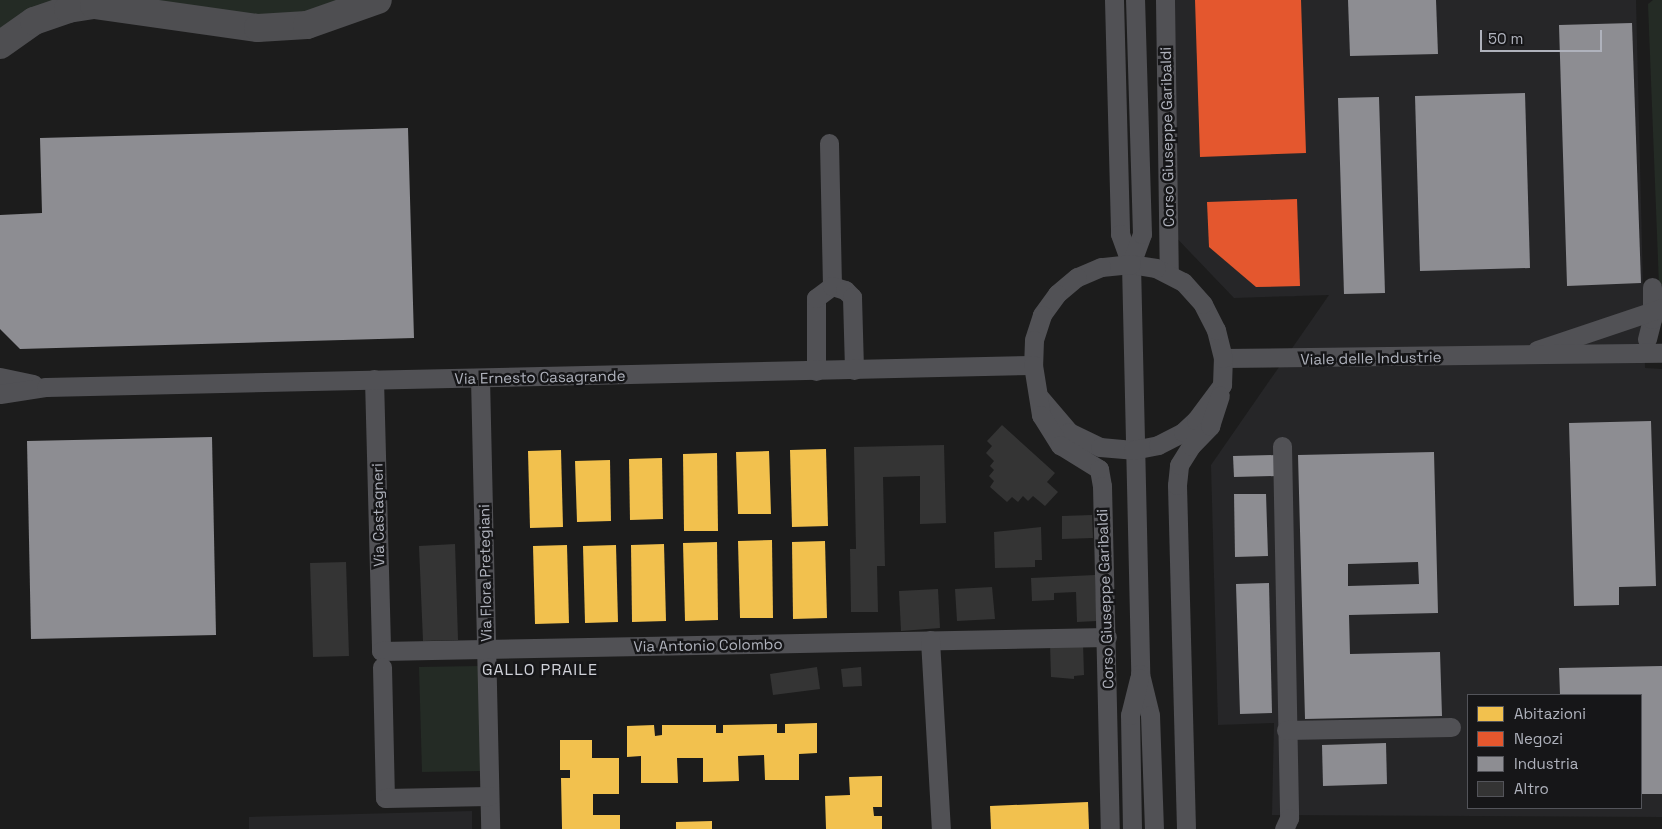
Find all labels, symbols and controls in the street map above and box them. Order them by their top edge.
scale bar [1482,20,1604,52]
text: 50 m [1488,29,1523,48]
street label: Corso Giuseppe Garibaldi [1156,47,1178,227]
street label: Viale delle Industrie [1300,348,1442,368]
street label: Via Ernesto Casagrande [454,367,626,387]
street label: Via Castagneri [368,463,388,567]
street label: Via Flora Pretegiani [475,504,495,642]
street label: Corso Giuseppe Garibaldi [1093,509,1117,689]
street label: Via Antonio Colombo [633,635,783,655]
district label: GALLO PRAILE [480,660,600,680]
legend [1467,694,1642,809]
text: Abitazioni [1514,704,1586,723]
text: Negozi [1514,729,1563,748]
text: Industria [1514,754,1578,773]
text: Altro [1514,779,1549,798]

